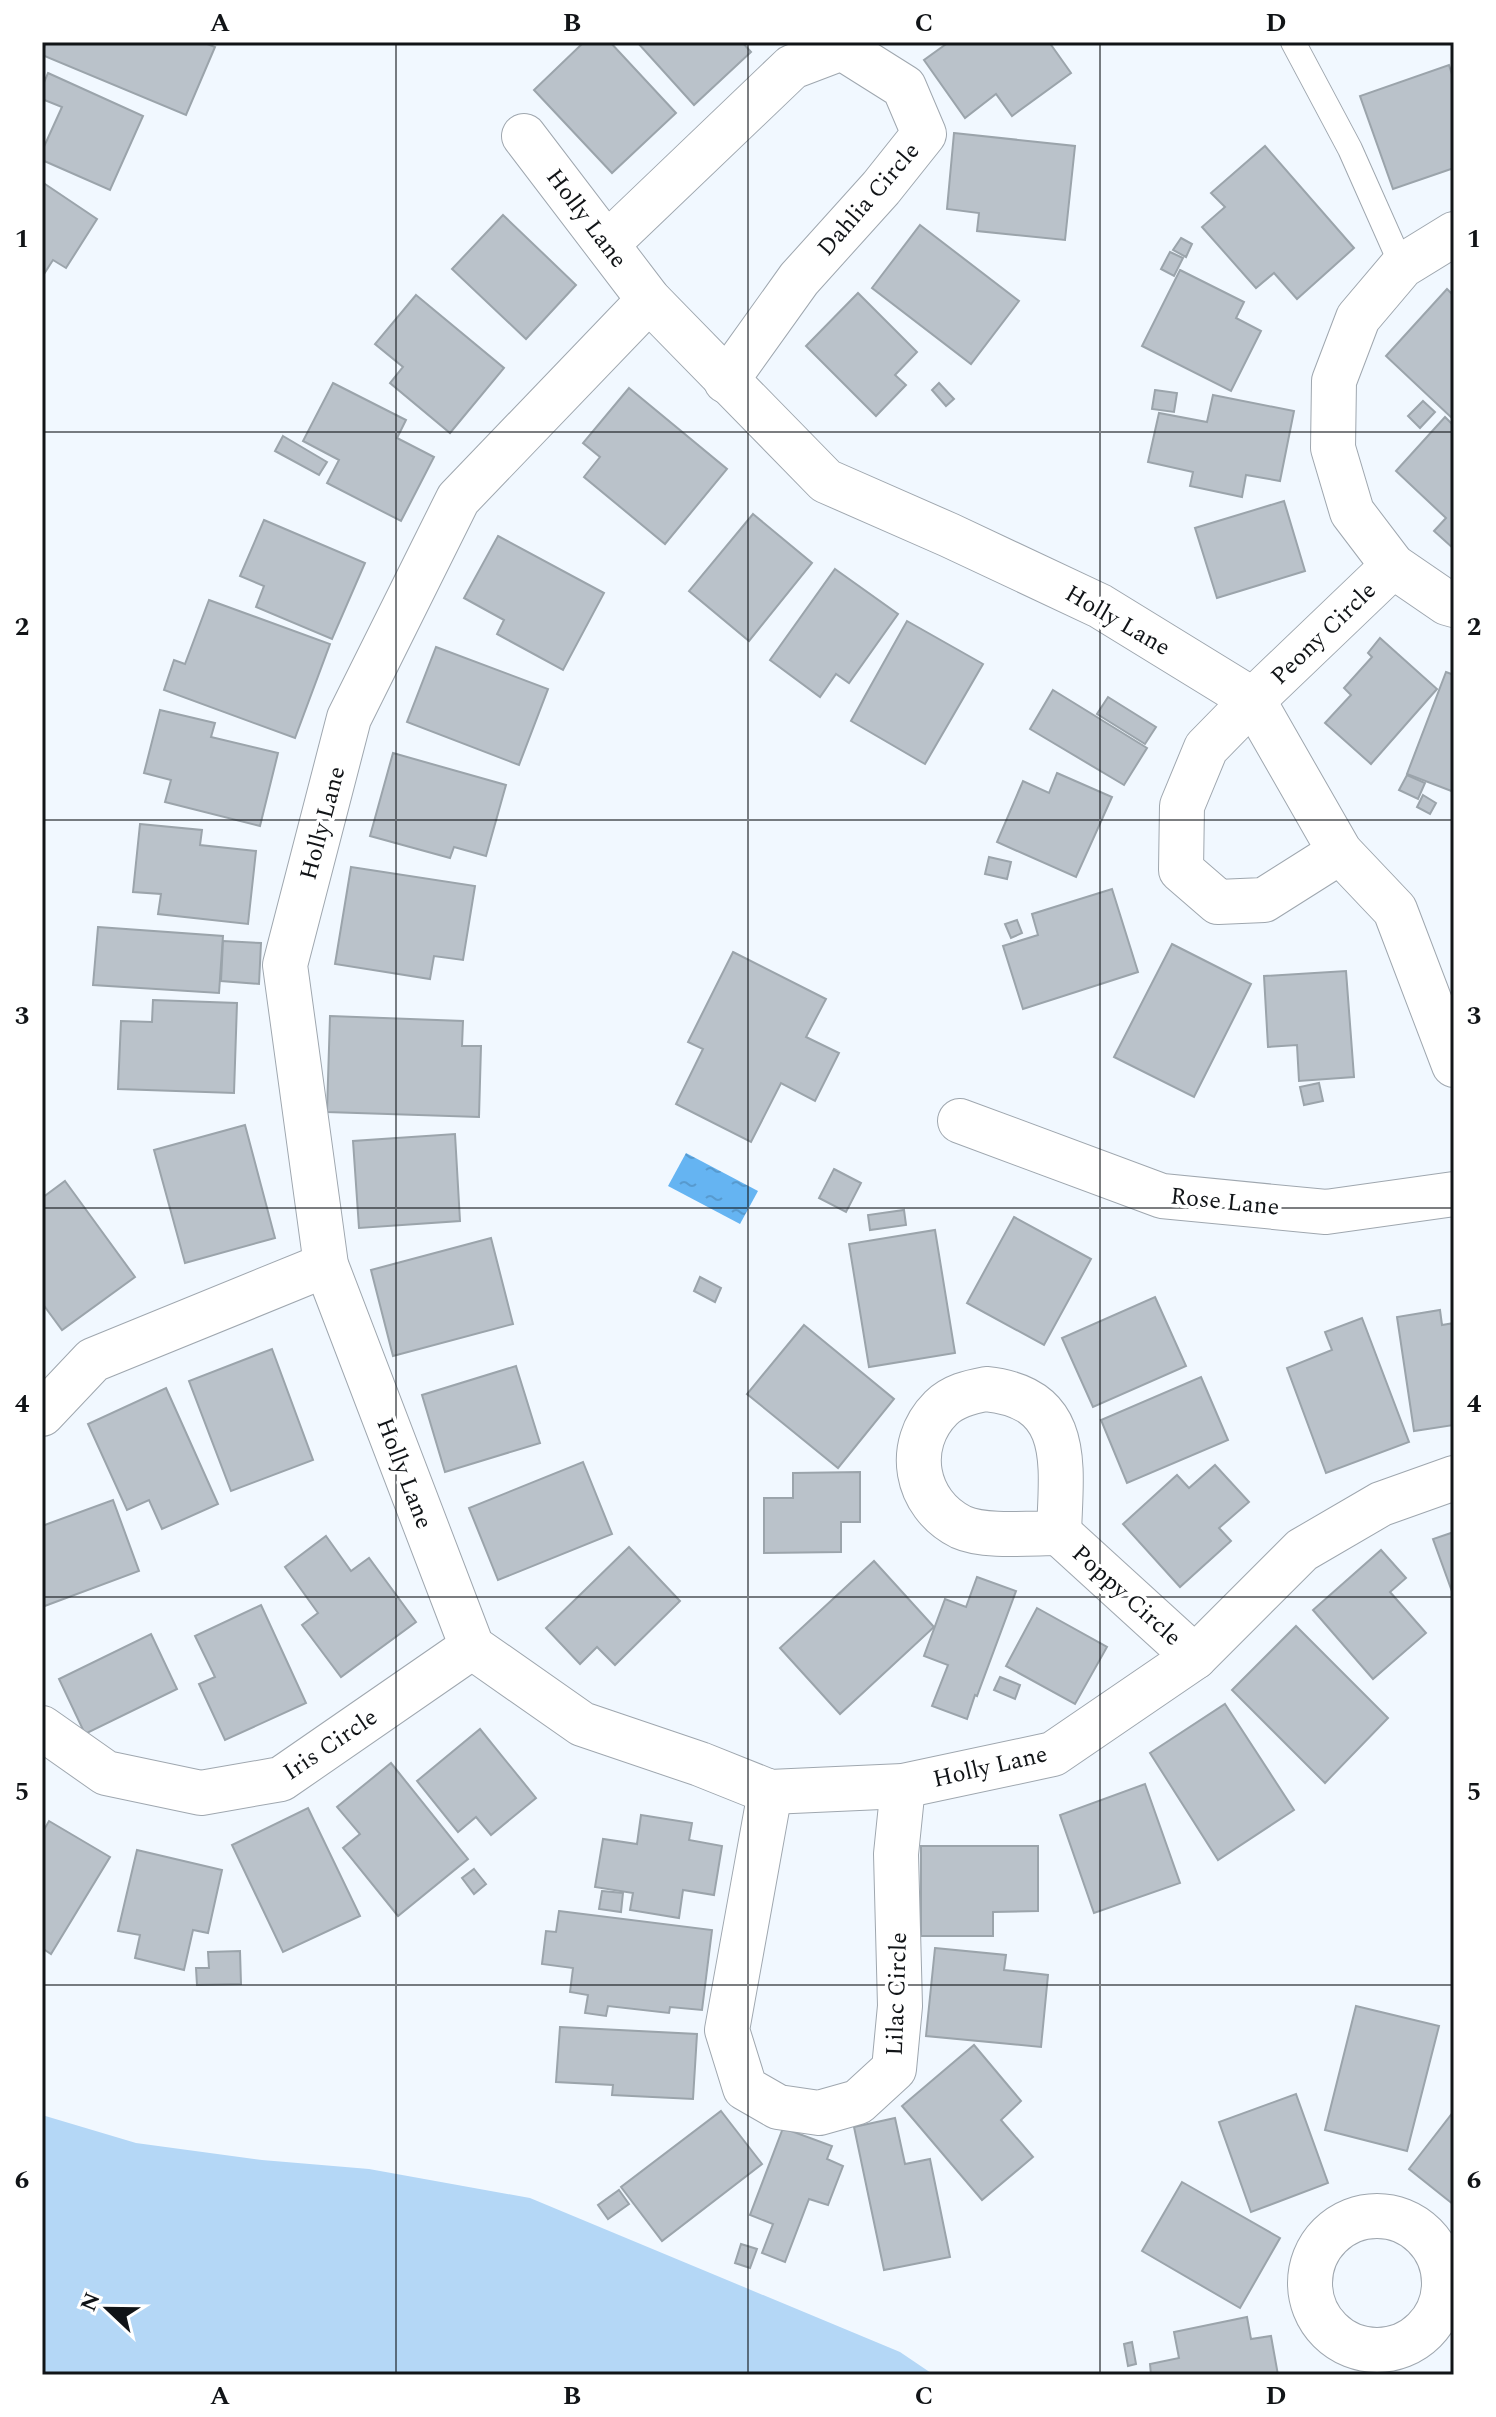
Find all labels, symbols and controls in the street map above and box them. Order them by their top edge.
text: A [210,3,230,43]
text: B [563,3,581,43]
text: C [915,3,933,43]
text: D [1266,3,1286,43]
street label: Dahlia Circle [809,135,929,265]
street label: Holly Lane [537,161,636,276]
text: 1 [15,219,29,259]
text: 1 [1467,219,1481,259]
street label: Peony Circle [1263,574,1385,694]
street label: Holly Lane [1058,576,1177,666]
text: 2 [15,607,29,647]
text: 2 [1467,607,1481,647]
street label: Holly Lane [290,762,355,884]
text: 3 [15,996,29,1036]
text: 3 [1467,996,1481,1036]
street label: Rose Lane [1169,1178,1281,1226]
text: 4 [15,1384,30,1424]
text: 4 [1467,1384,1482,1424]
street label: Holly Lane [366,1413,442,1534]
street label: Poppy Circle [1063,1536,1189,1655]
street label: Iris Circle [276,1700,385,1790]
street label: Holly Lane [929,1736,1051,1798]
text: 5 [15,1772,29,1812]
text: 5 [1467,1772,1481,1812]
street label: Lilac Circle [877,1932,917,2056]
text: 6 [15,2160,29,2200]
text: 6 [1467,2160,1481,2200]
north arrow [68,2269,148,2349]
text: N [72,2288,110,2317]
text: A [210,2376,230,2416]
text: B [563,2376,581,2416]
text: C [915,2376,933,2416]
text: D [1266,2376,1286,2416]

